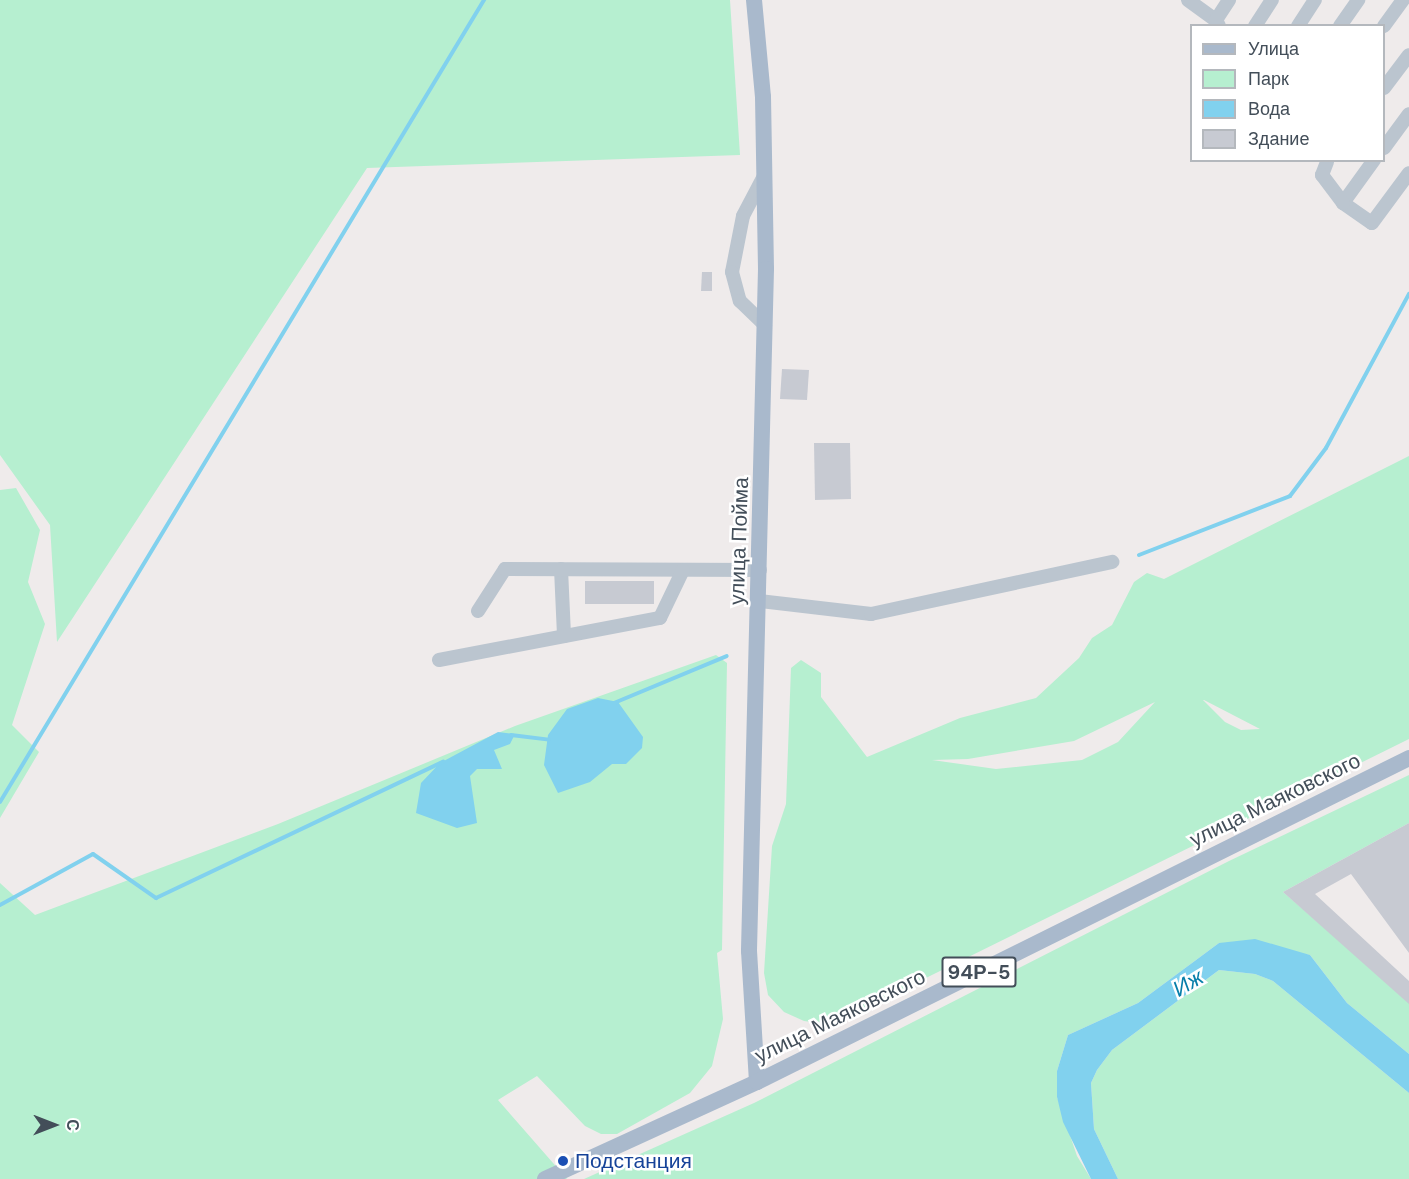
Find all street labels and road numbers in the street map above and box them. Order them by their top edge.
street label: улица Пойма [724,477,754,605]
street label: улица Маяковского [1186,748,1364,852]
road number: 94Р-5 [942,955,1016,989]
street label: улица Маяковского [751,964,929,1068]

